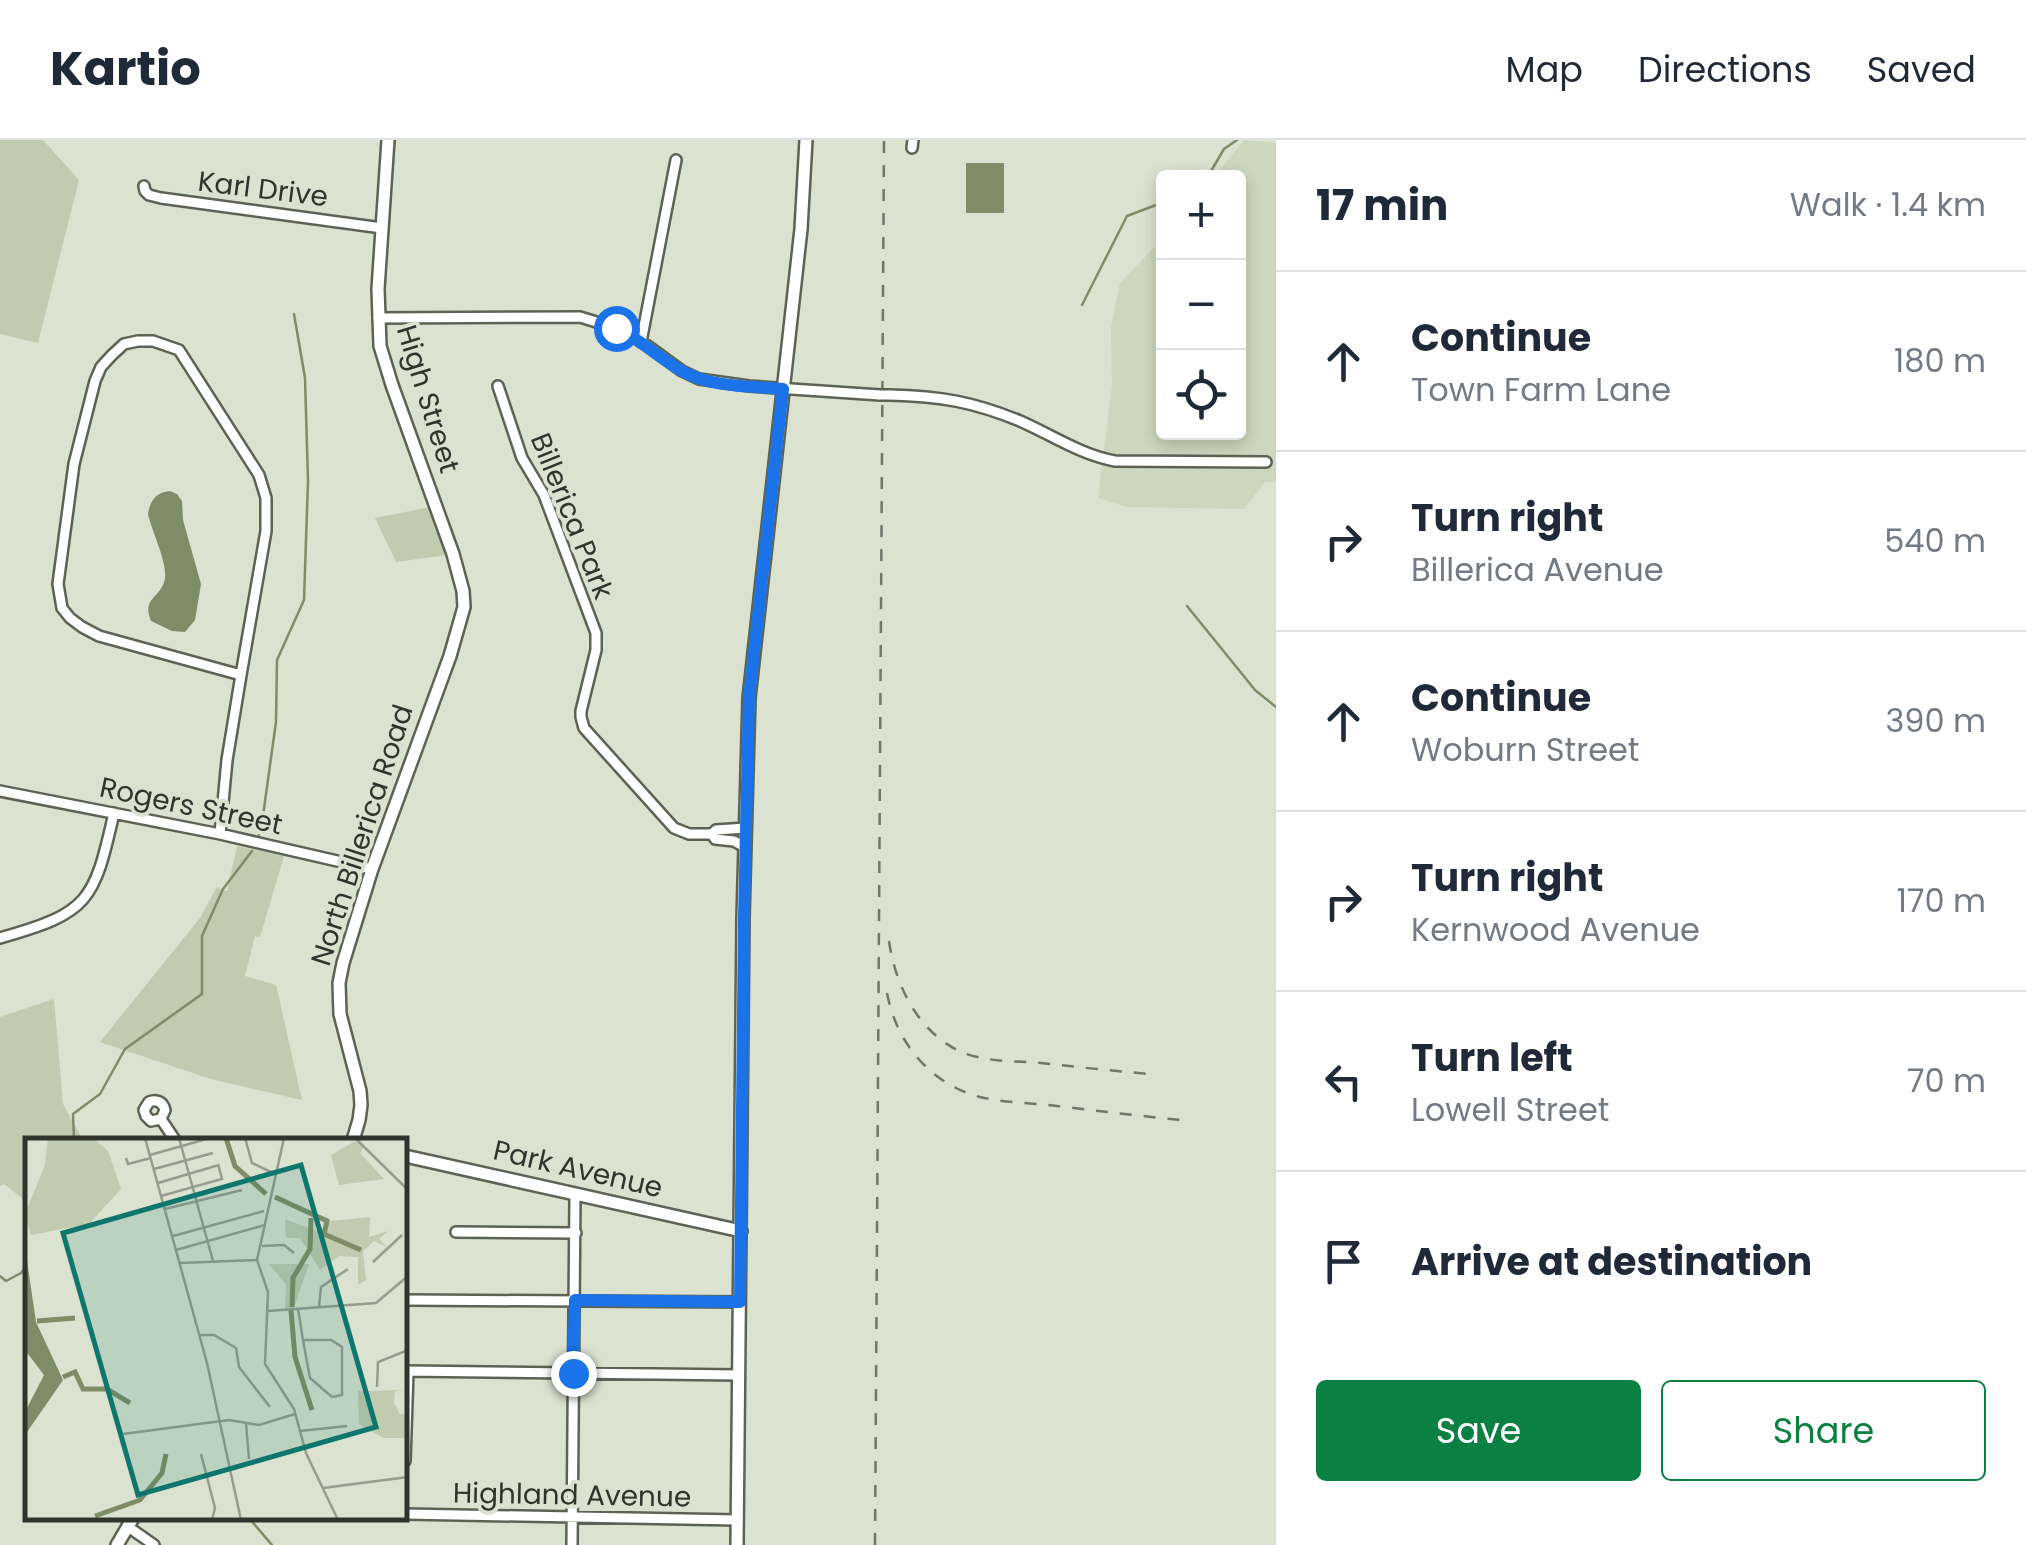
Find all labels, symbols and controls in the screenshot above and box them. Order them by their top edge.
text: Kartio [50,35,201,102]
text: Map [1506,45,1583,94]
text: Directions [1638,45,1812,94]
text: Saved [1867,45,1976,94]
street label: Karl Drive [196,162,330,216]
map controls [1156,170,1246,440]
button: + [1156,170,1246,260]
text: 17 min [1316,176,1448,235]
text: Walk · 1.4 km [1790,182,1986,227]
button: − [1156,260,1246,350]
route start [594,306,640,352]
text: Continue [1411,311,1591,364]
street label: High Street [387,320,469,478]
icon: ahead [1316,334,1371,389]
text: 180 m [1894,338,1986,383]
button: locate [1156,350,1246,440]
text: Town Farm Lane [1411,367,1671,412]
street label: Billerica Park [521,427,623,605]
text: Turn right [1411,491,1603,544]
icon: right [1316,514,1371,569]
text: 540 m [1884,518,1986,563]
text: Billerica Avenue [1411,547,1664,592]
text: Continue [1411,671,1591,724]
icon: ahead [1316,694,1371,749]
text: 390 m [1885,698,1986,743]
street label: North Billerica Road [301,699,423,971]
text: Woburn Street [1411,727,1639,772]
street label: Rogers Street [96,768,286,844]
text: Turn right [1411,851,1603,904]
icon: right [1316,874,1371,929]
text: 170 m [1897,878,1986,923]
text: Kernwood Avenue [1411,907,1700,952]
text: Turn left [1411,1031,1573,1084]
icon: left [1316,1054,1371,1109]
text: 70 m [1907,1058,1986,1103]
text: Lowell Street [1411,1087,1609,1132]
street label: Park Avenue [490,1131,666,1207]
inset map [25,1138,408,1520]
icon: arrive [1316,1234,1371,1289]
text: Arrive at destination [1411,1235,1812,1288]
route end [551,1351,597,1397]
button: Save [1316,1380,1641,1481]
button: Share [1661,1380,1986,1481]
street label: Highland Avenue [452,1473,692,1517]

